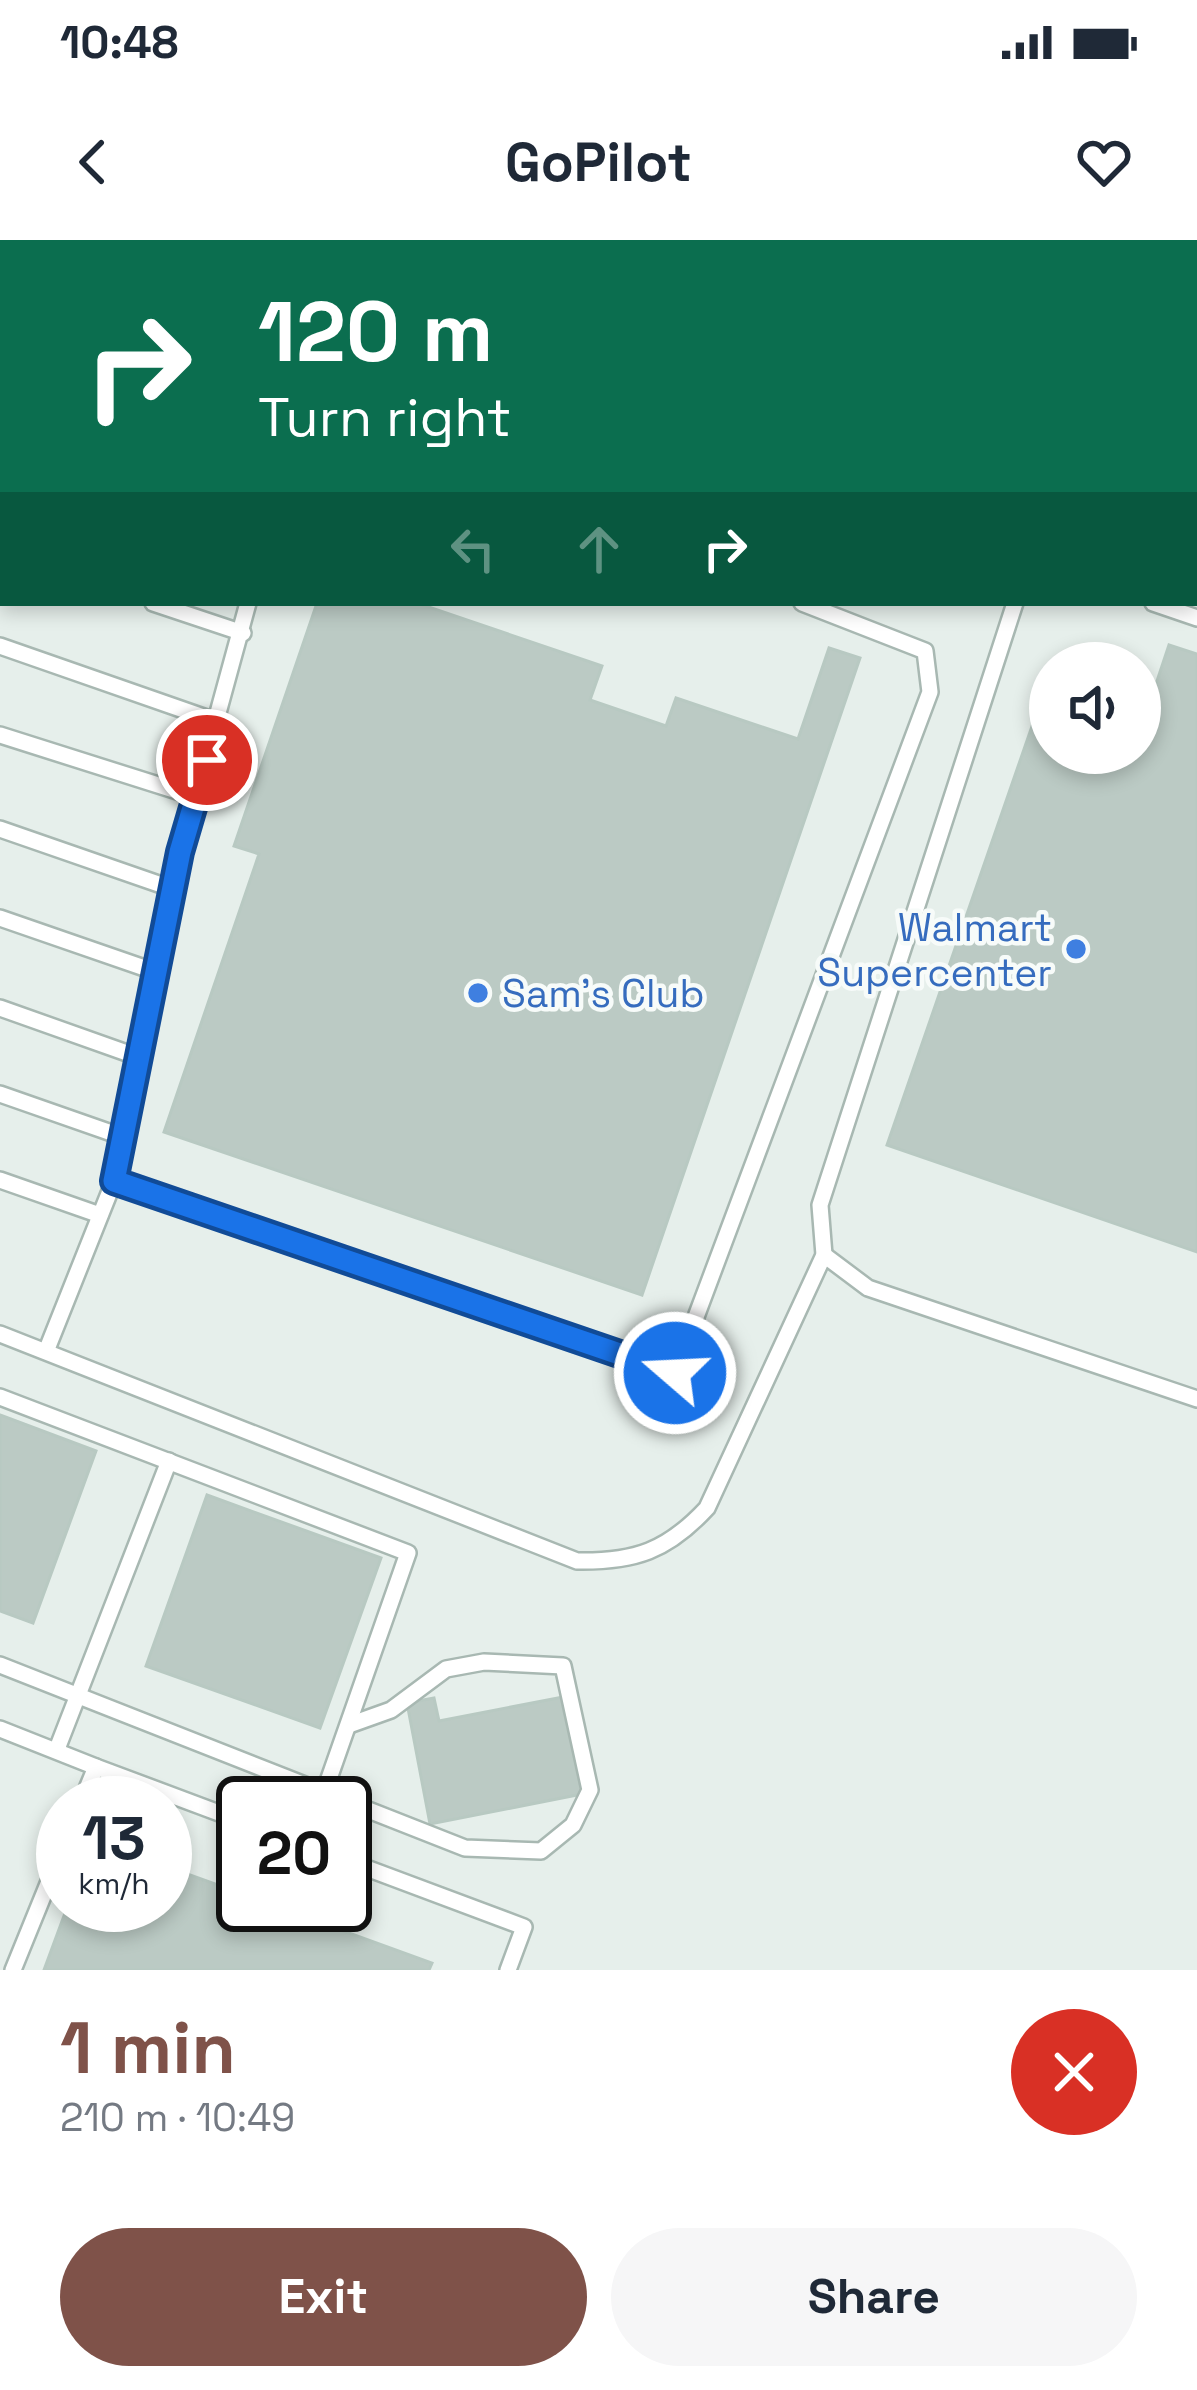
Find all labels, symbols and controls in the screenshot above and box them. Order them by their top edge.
text: 10:48 [60,14,179,71]
text: GoPilot [505,128,692,197]
icon: back [60,129,126,195]
icon: heart [1071,129,1137,195]
text: 120 m [258,278,493,386]
icon: right [60,288,216,444]
text: Turn right [258,383,511,452]
icon: left [440,516,506,582]
icon: ahead [566,516,632,582]
icon: right [692,516,758,582]
map controls [1029,642,1161,774]
button: sound [1029,642,1161,774]
pin [156,709,258,811]
icon: arrive [174,727,240,793]
place label: Walmart Supercenter [817,903,1052,997]
marker: Walmart Supercenter [1063,936,1089,962]
place label: Sam's Club [502,969,705,1018]
marker: Sam's Club [465,980,491,1006]
position arrow [612,1310,738,1436]
speed limit sign: 20 [216,1776,372,1932]
text: 13 [82,1800,146,1877]
text: km/h [78,1864,150,1903]
text: 1 min [60,2002,236,2094]
button: close [1011,2009,1137,2135]
text: 210 m · 10:49 [60,2093,295,2142]
button: Exit [60,2228,587,2366]
button: Share [611,2228,1137,2366]

